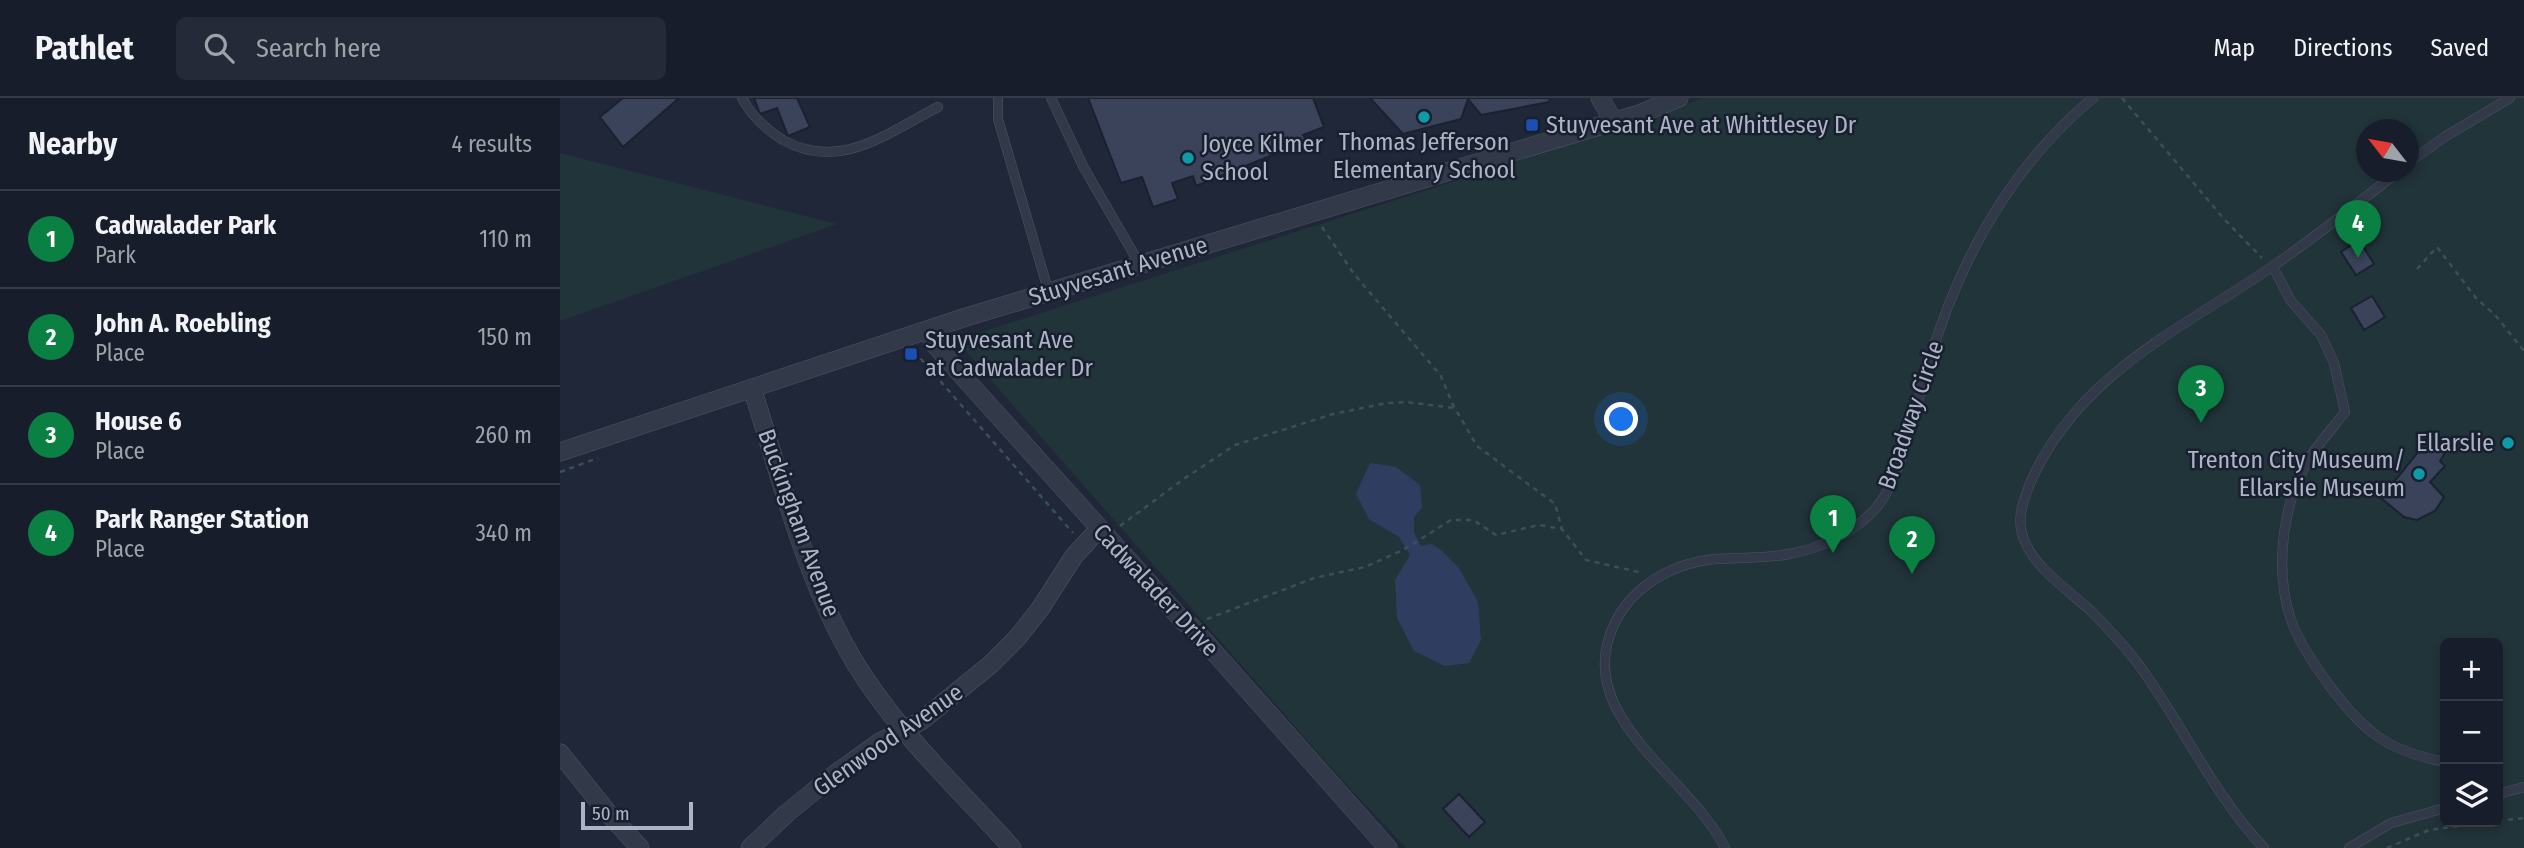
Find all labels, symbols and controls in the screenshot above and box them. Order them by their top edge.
search box [176,17,666,80]
text: Pathlet [35,28,134,68]
icon: search [200,29,238,67]
text: Search here [256,33,381,64]
text: Map [2214,34,2255,62]
text: Directions [2293,34,2392,62]
text: Saved [2430,34,2489,62]
marker: Thomas Jefferson Elementary School [1416,109,1432,125]
place label: Stuyvesant Ave at Whittlesey Dr [1546,111,1857,139]
marker: Stuyvesant Ave at Whittlesey Dr [1524,117,1540,133]
north arrow [2356,119,2419,182]
text: Nearby [28,126,117,162]
place label: Thomas Jefferson Elementary School [1333,128,1515,184]
text: 4 results [451,130,532,158]
place label: Joyce Kilmer School [1202,130,1323,186]
marker: Joyce Kilmer School [1180,150,1196,166]
pin: 4 [2335,200,2381,258]
text: Cadwalader Park [95,210,276,241]
text: 1 [46,225,56,253]
text: 110 m [479,225,532,253]
street label: Stuyvesant Avenue [1025,230,1211,312]
text: Park [95,241,136,269]
text: John A. Roebling [95,308,271,339]
text: 2 [46,323,56,351]
text: 150 m [477,323,532,351]
place label: Stuyvesant Ave at Cadwalader Dr [925,326,1093,382]
street label: Broadway Circle [1872,337,1950,493]
text: Place [95,339,145,367]
marker: Stuyvesant Ave at Cadwalader Dr [903,346,919,362]
pin: 3 [2178,365,2224,423]
your location [1604,402,1638,436]
text: House 6 [95,406,182,437]
text: 3 [46,421,56,449]
text: 260 m [475,421,532,449]
street label: Buckingham Avenue [752,425,846,621]
place label: Ellarslie [2416,429,2494,457]
marker: Ellarslie [2500,435,2516,451]
text: Place [95,437,145,465]
place label: Trenton City Museum/ Ellarslie Museum [2188,446,2405,502]
marker: Trenton City Museum/ Ellarslie Museum [2411,466,2427,482]
pin: 1 [1810,495,1856,553]
text: Park Ranger Station [95,504,309,535]
pin: 2 [1889,516,1935,574]
street label: Cadwalader Drive [1087,518,1225,662]
text: 4 [45,519,57,547]
text: 340 m [476,519,532,547]
text: Place [95,535,145,563]
map controls [2440,638,2503,827]
button: + [2440,638,2503,701]
street label: Glenwood Avenue [808,678,968,802]
button: − [2440,701,2503,764]
button: layers [2440,764,2503,827]
scale bar [581,799,693,831]
text: 50 m [592,802,630,825]

